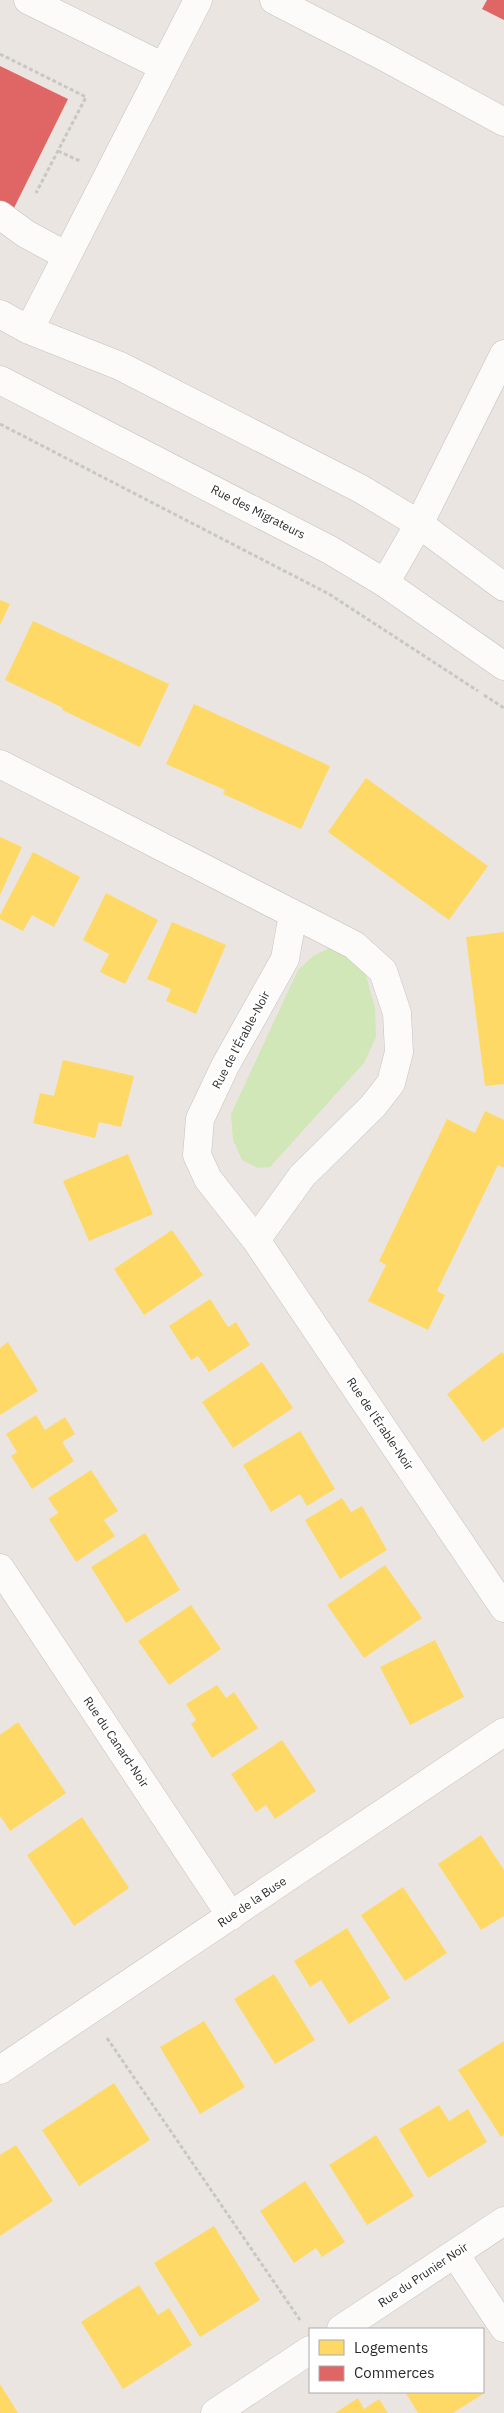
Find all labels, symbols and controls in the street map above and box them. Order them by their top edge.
street label: Rue des Migrateurs [209,481,308,542]
street label: Rue de l'Érable-Noir [208,988,273,1091]
street label: Rue de l'Érable-Noir [344,1375,417,1473]
street label: Rue du Canard-Noir [80,1693,153,1790]
street label: Rue de la Buse [214,1873,289,1930]
street label: Rue du Prunier Noir [375,2239,471,2310]
legend [309,2328,484,2393]
text: Logements [354,2338,428,2357]
text: Commerces [354,2363,435,2382]

